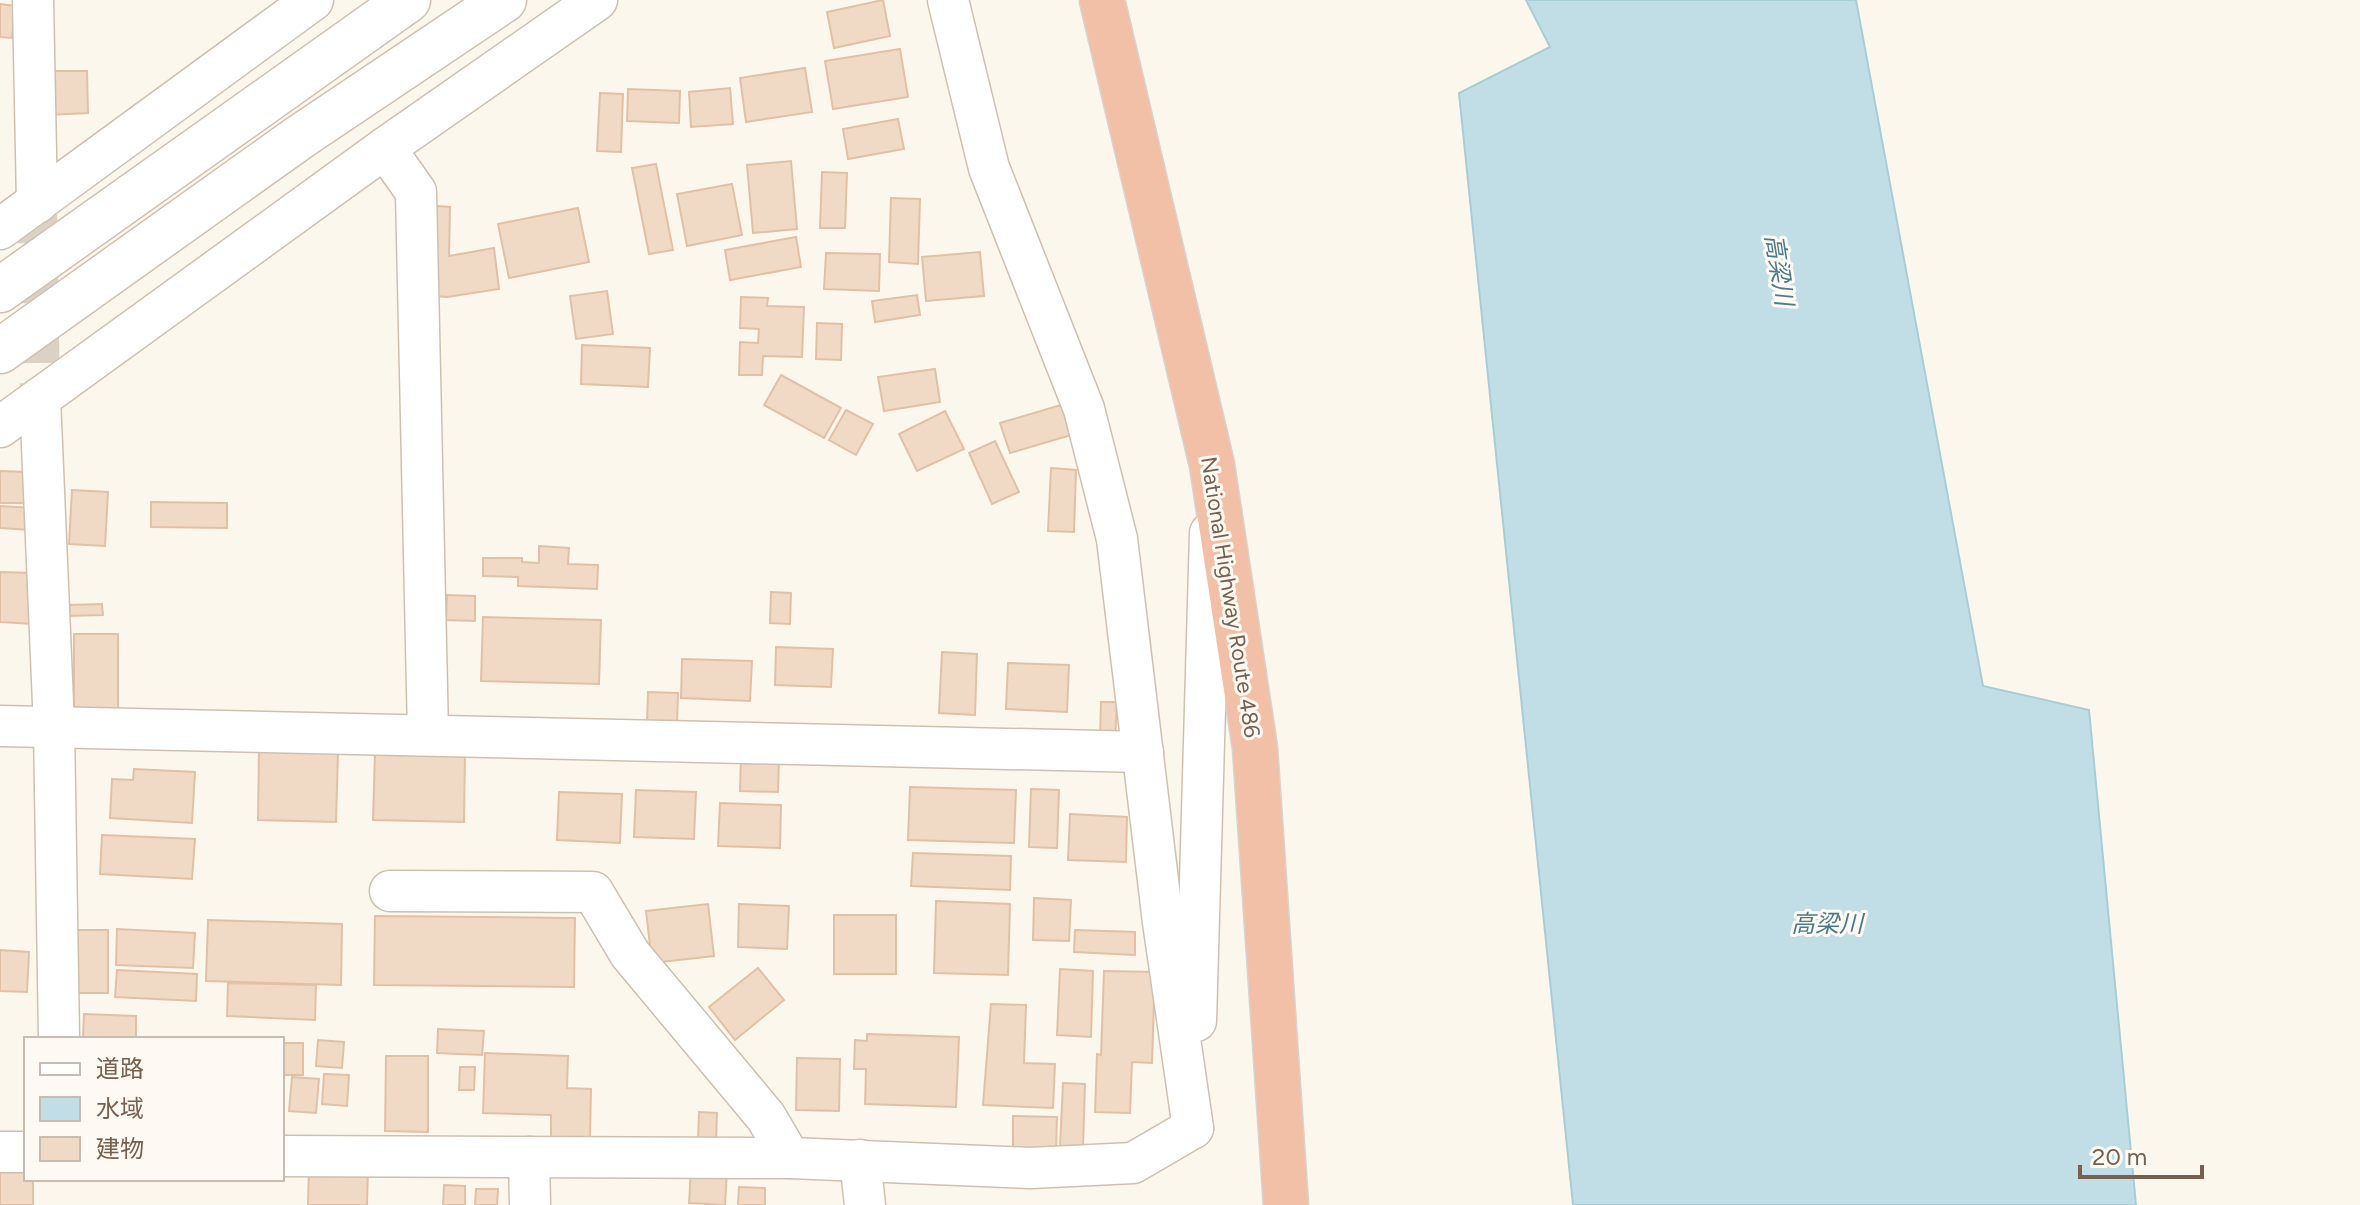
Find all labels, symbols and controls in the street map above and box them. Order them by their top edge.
water label: 高梁川 [1760,232,1800,311]
street label: National Highway Route 486 [1195,455,1266,739]
water label: 高梁川 [1791,909,1866,938]
legend [24,1037,284,1181]
text: 道路 [96,1054,144,1083]
text: 水域 [96,1094,144,1123]
scale bar [2080,1129,2202,1179]
text: 建物 [96,1134,144,1163]
text: 20 m [2092,1142,2147,1171]

